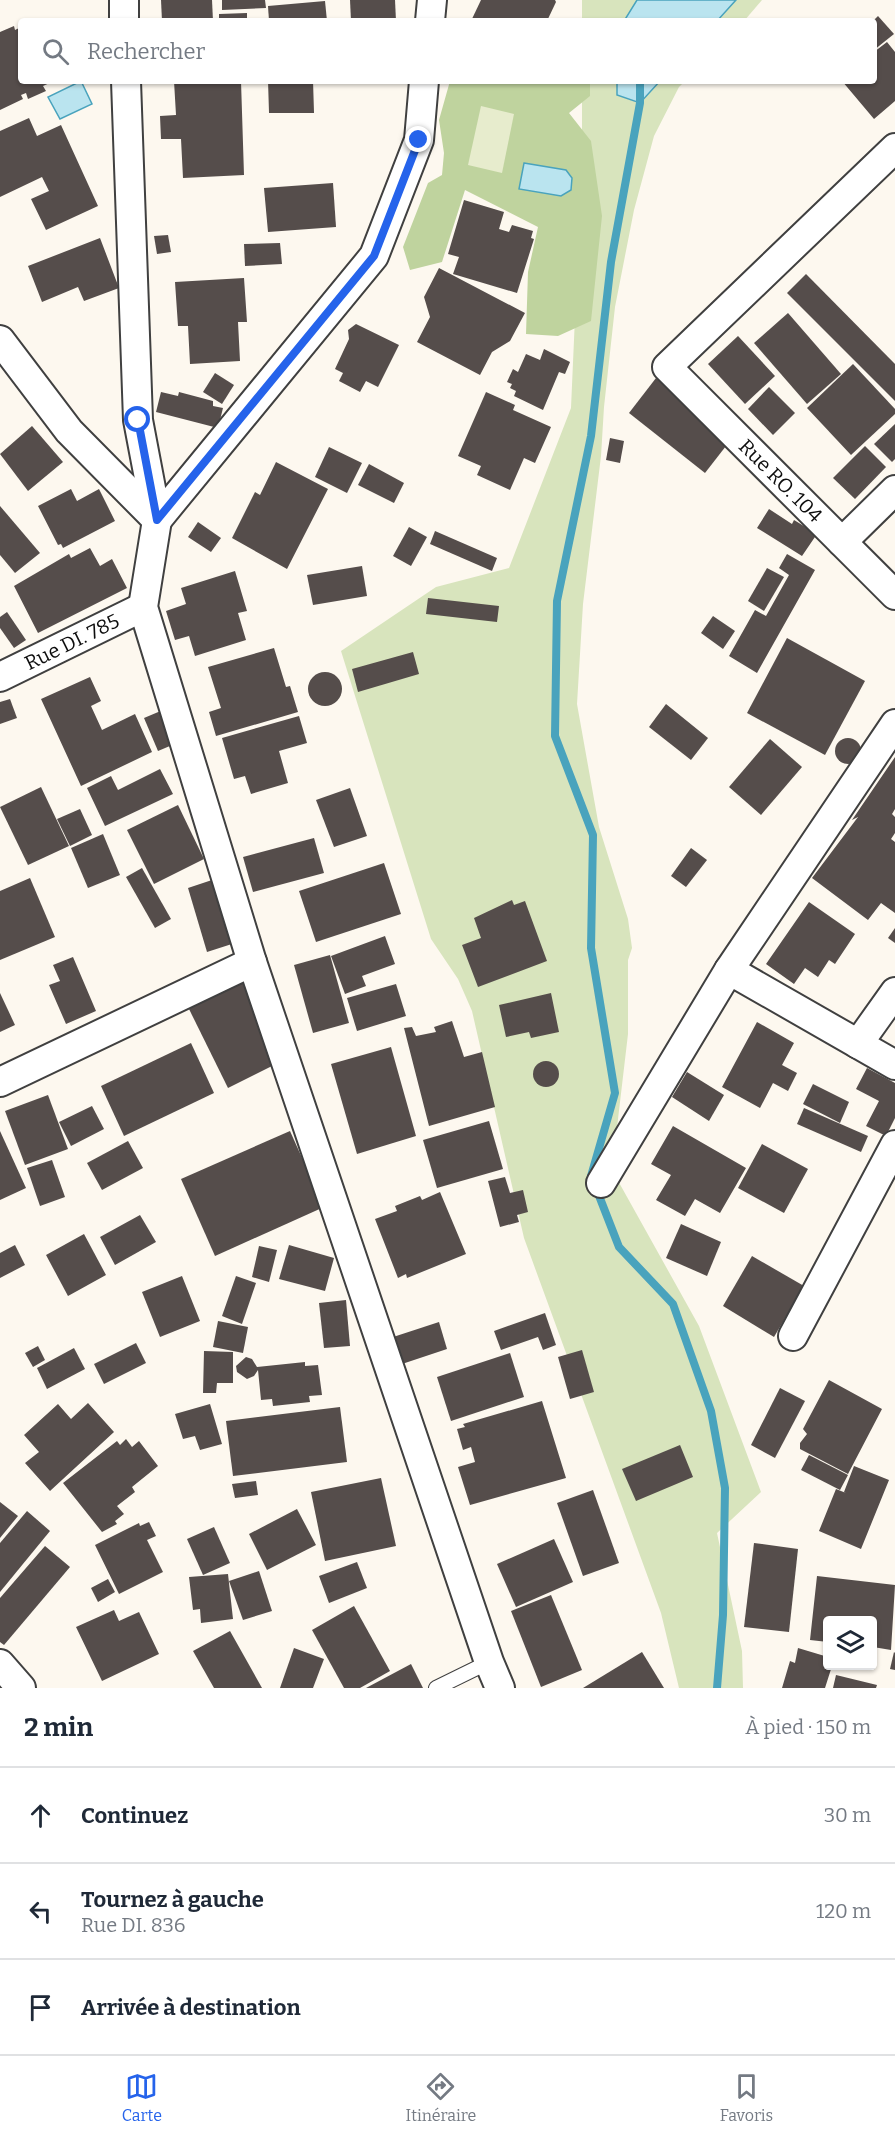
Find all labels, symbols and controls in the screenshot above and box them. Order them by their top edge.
search box [18,18,877,84]
icon: search [39,35,72,68]
text: Rechercher [87,38,205,65]
route end [405,126,431,152]
route start [124,406,150,432]
street label: Rue RO. 104 [734,434,828,528]
street label: Rue DI. 785 [21,609,123,675]
map controls [823,1616,877,1670]
button: layers [823,1616,877,1670]
text: 2 min [24,1712,93,1743]
text: À pied · 150 m [745,1715,871,1739]
icon: ahead [24,1799,57,1832]
text: Continuez [81,1802,188,1829]
text: 30 m [824,1803,871,1827]
text: Tournez à gauche [81,1886,264,1913]
icon: left [24,1895,57,1928]
text: 120 m [816,1899,871,1923]
text: Rue DI. 836 [81,1913,186,1937]
icon: arrive [24,1991,57,2024]
text: Arrivée à destination [81,1994,301,2021]
tab: Carte [122,2070,162,2125]
tab: Itinéraire [406,2070,476,2125]
tab: Favoris [720,2070,773,2125]

